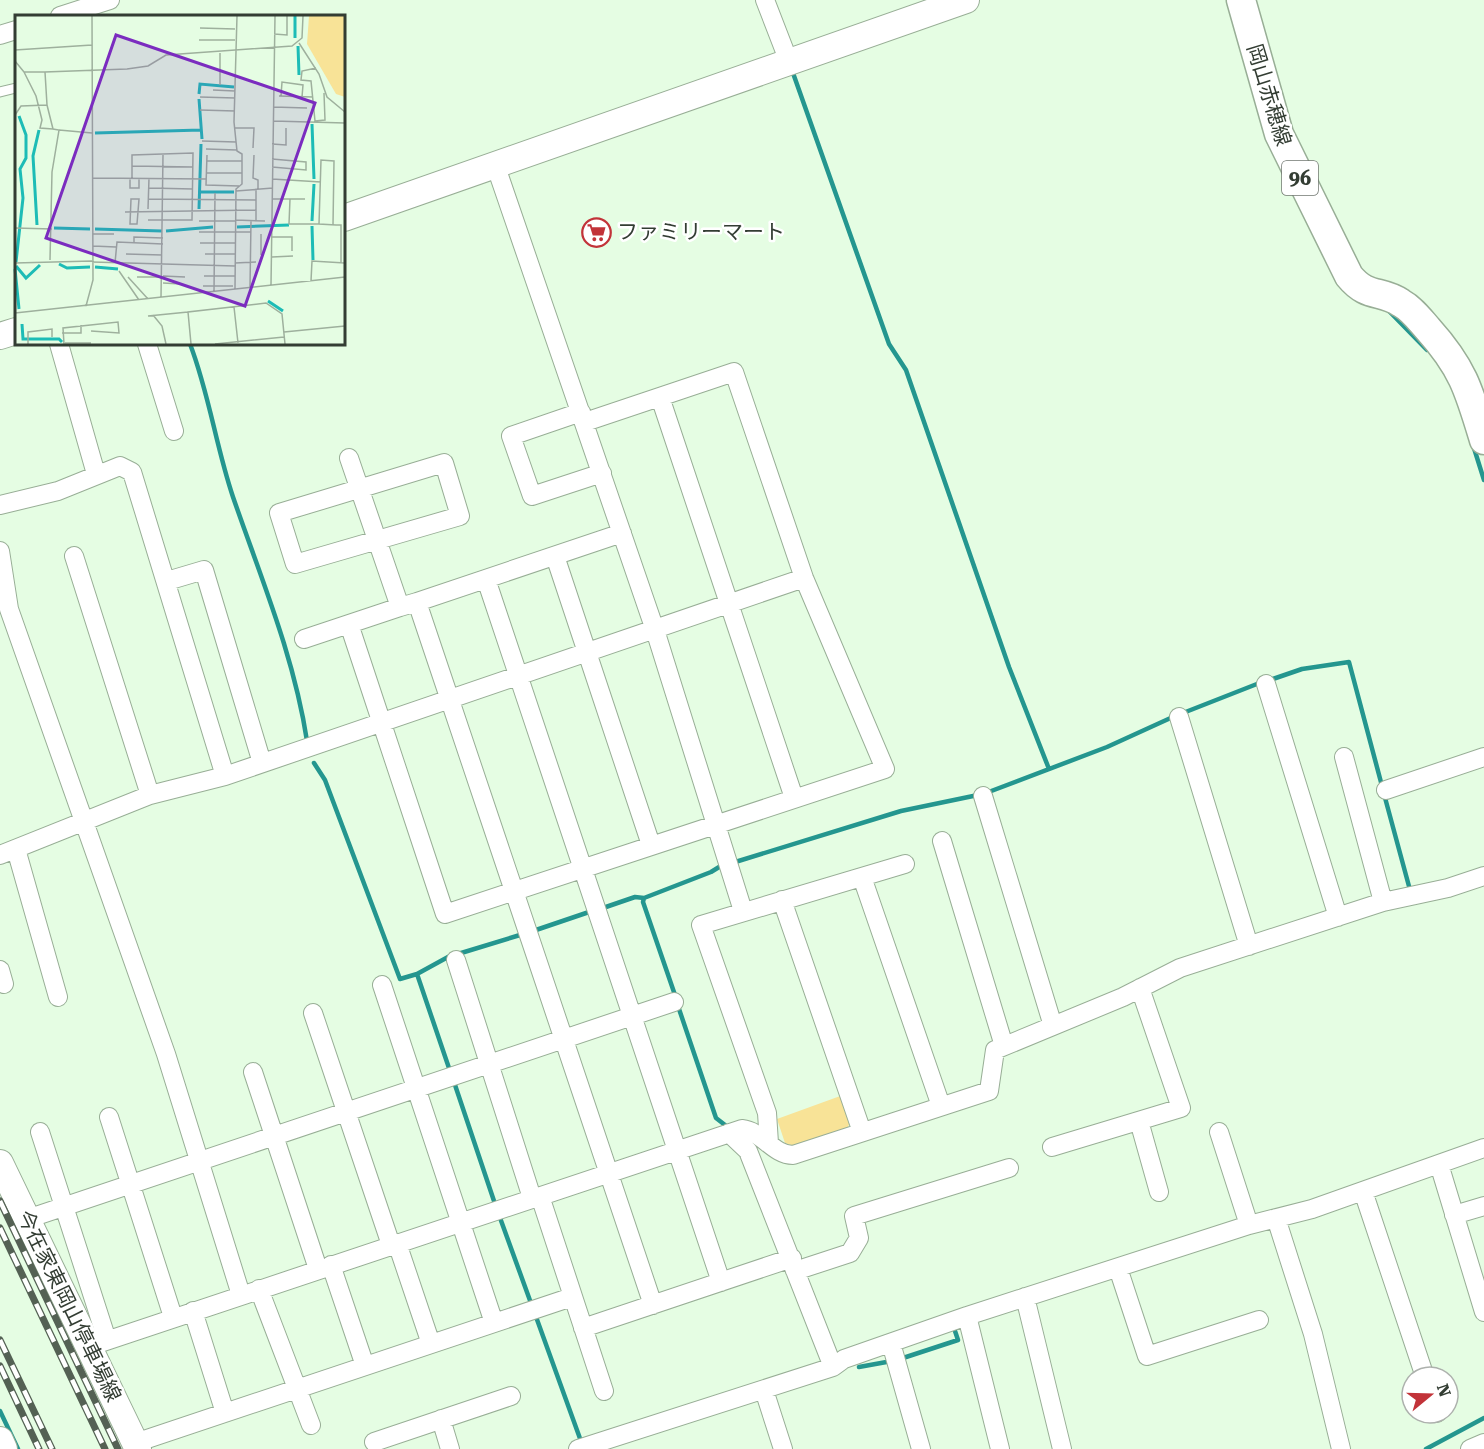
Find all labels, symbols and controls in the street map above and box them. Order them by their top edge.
inset map [15,15,345,345]
street label: 岡山赤穂線 [1242,41,1296,149]
road number: 96 [1282,161,1318,195]
supermarket icon: ファミリーマート [580,216,612,248]
place label: ファミリーマート [617,220,785,244]
street label: 今在家東岡山停車場線 [12,1206,126,1406]
north arrow [1400,1365,1460,1425]
text: N [1433,1381,1455,1399]

